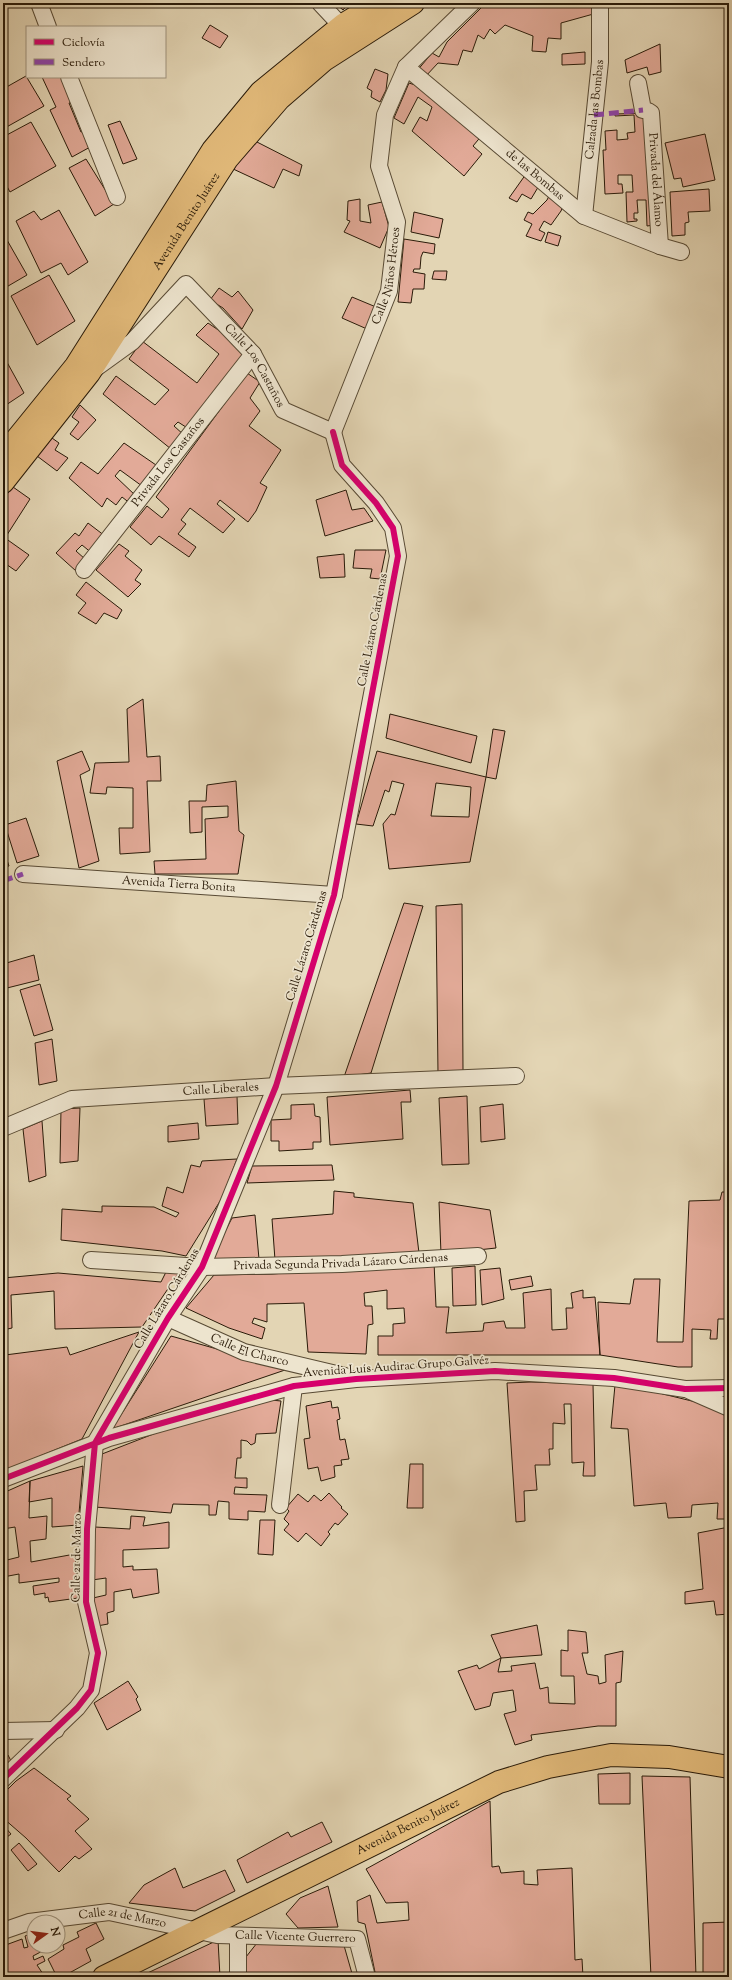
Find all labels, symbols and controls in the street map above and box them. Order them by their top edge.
legend [26,26,166,78]
text: Ciclovía [62,34,105,52]
text: Sendero [62,54,105,72]
street label: Calzada las Bombas [581,59,609,160]
street label: Privada del Álamo [643,132,668,228]
street label: de las Bombas [502,145,568,205]
street label: Avenida Benito Juárez [148,169,225,274]
street label: Calle Niños Héroes [367,226,405,328]
street label: Calle Los Castaños [220,320,289,411]
street label: Privada Los Castaños [127,413,210,511]
street label: Calle Lázaro Cárdenas [353,572,393,688]
street label: Avenida Tierra Bonita [121,872,237,897]
street label: Calle Lázaro Cárdenas [282,888,333,1004]
street label: Calle Liberales [182,1078,260,1101]
street label: Calle Lázaro Cárdenas [130,1245,204,1353]
street label: Privada Segunda Privada Lázaro Cárdenas [233,1249,449,1275]
street label: Calle El Charco [207,1329,291,1371]
street label: Avenida Luís Audirac Grupo Galvéz [302,1351,490,1382]
street label: Calle 21 de Marzo [67,1513,87,1603]
street label: Avenida Benito Juárez [353,1794,463,1860]
street label: Calle 21 de Marzo [77,1903,168,1933]
north arrow [26,1914,66,1954]
text: N [46,1925,64,1938]
street label: Calle Vicente Guerrero [235,1927,356,1948]

